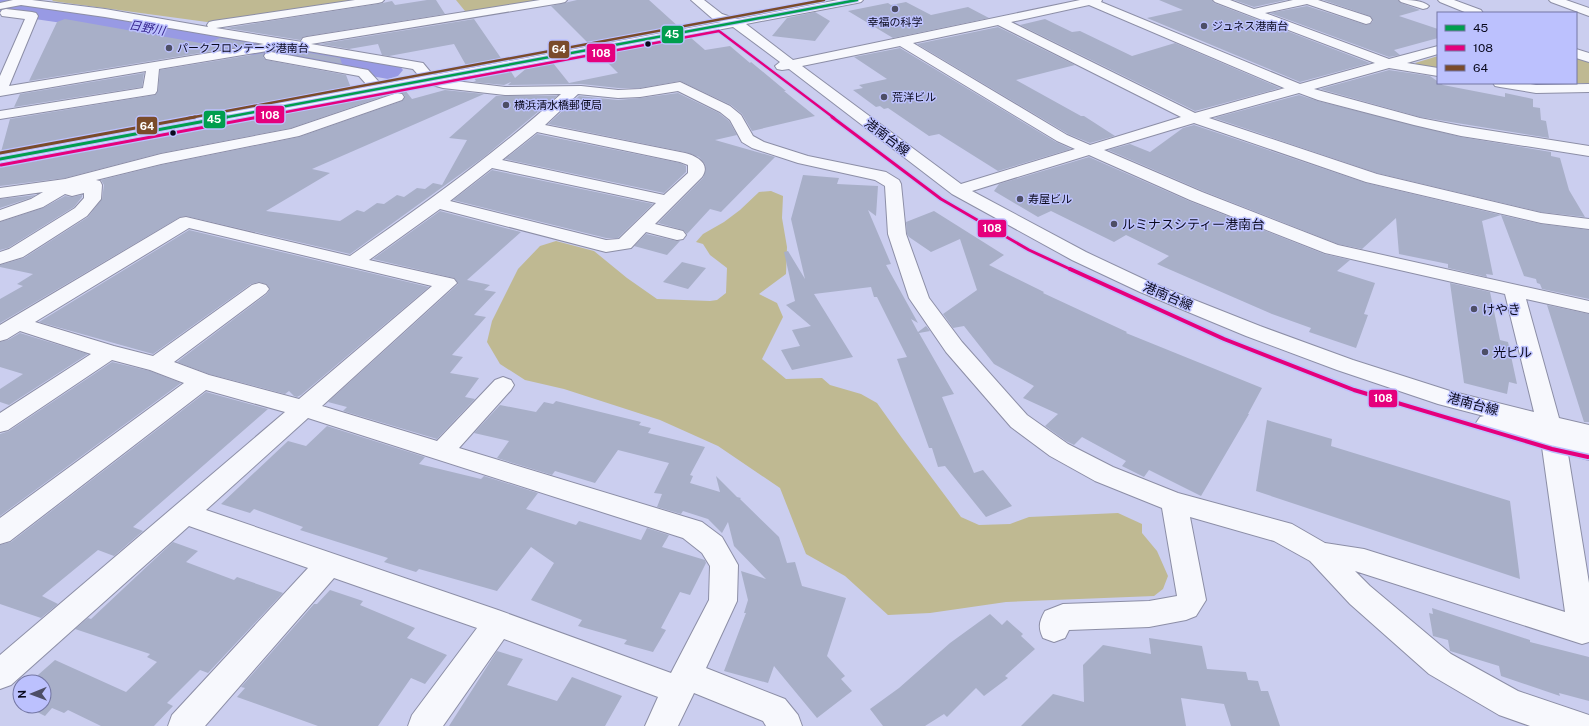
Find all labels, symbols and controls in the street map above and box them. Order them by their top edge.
marker: 幸福の科学 [890,4,900,14]
legend [1437,12,1577,84]
place label: 幸福の科学 [868,16,923,28]
water label: 日野川 [128,18,168,38]
place label: ジュネス港南台 [1212,20,1288,32]
marker: ジュネス港南台 [1199,21,1209,31]
text: 45 [1473,21,1488,35]
line badge: 45 [661,25,684,44]
text: 45 [665,28,679,40]
unlabelled marker [643,39,653,49]
line badge: 64 [548,40,570,59]
text: 108 [1473,41,1493,55]
place label: パークフロンテージ港南台 [177,42,309,54]
marker: パークフロンテージ港南台 [164,43,174,53]
text: 64 [552,43,566,55]
line badge: 108 [586,43,616,63]
text: 108 [591,47,611,59]
text: 64 [1473,61,1488,75]
place label: 荒洋ビル [892,91,936,103]
marker: 荒洋ビル [879,92,889,102]
place label: 横浜清水橋郵便局 [514,99,602,111]
marker: 横浜清水橋郵便局 [501,100,511,110]
line badge: 108 [255,105,285,124]
text: 108 [260,109,280,121]
line badge: 45 [203,110,226,129]
text: 45 [207,113,221,125]
street label: 港南台線 [862,115,912,159]
line badge: 64 [136,116,158,135]
text: 64 [140,120,154,132]
unlabelled marker [168,128,178,138]
place label: 寿屋ビル [1028,193,1072,205]
marker: 寿屋ビル [1015,194,1025,204]
place label: ルミナスシティー港南台 [1122,217,1264,232]
line badge: 108 [977,219,1007,238]
marker: ルミナスシティー港南台 [1109,219,1119,229]
text: 108 [982,222,1002,234]
street label: 港南台線 [1141,279,1195,313]
place label: けやき [1482,302,1521,317]
marker: けやき [1469,304,1479,314]
place label: 光ビル [1493,345,1532,360]
marker: 光ビル [1480,347,1490,357]
line badge: 108 [1368,389,1398,408]
street label: 港南台線 [1446,390,1500,418]
text: 108 [1373,392,1393,404]
north arrow [12,674,52,714]
text: N [16,690,28,699]

